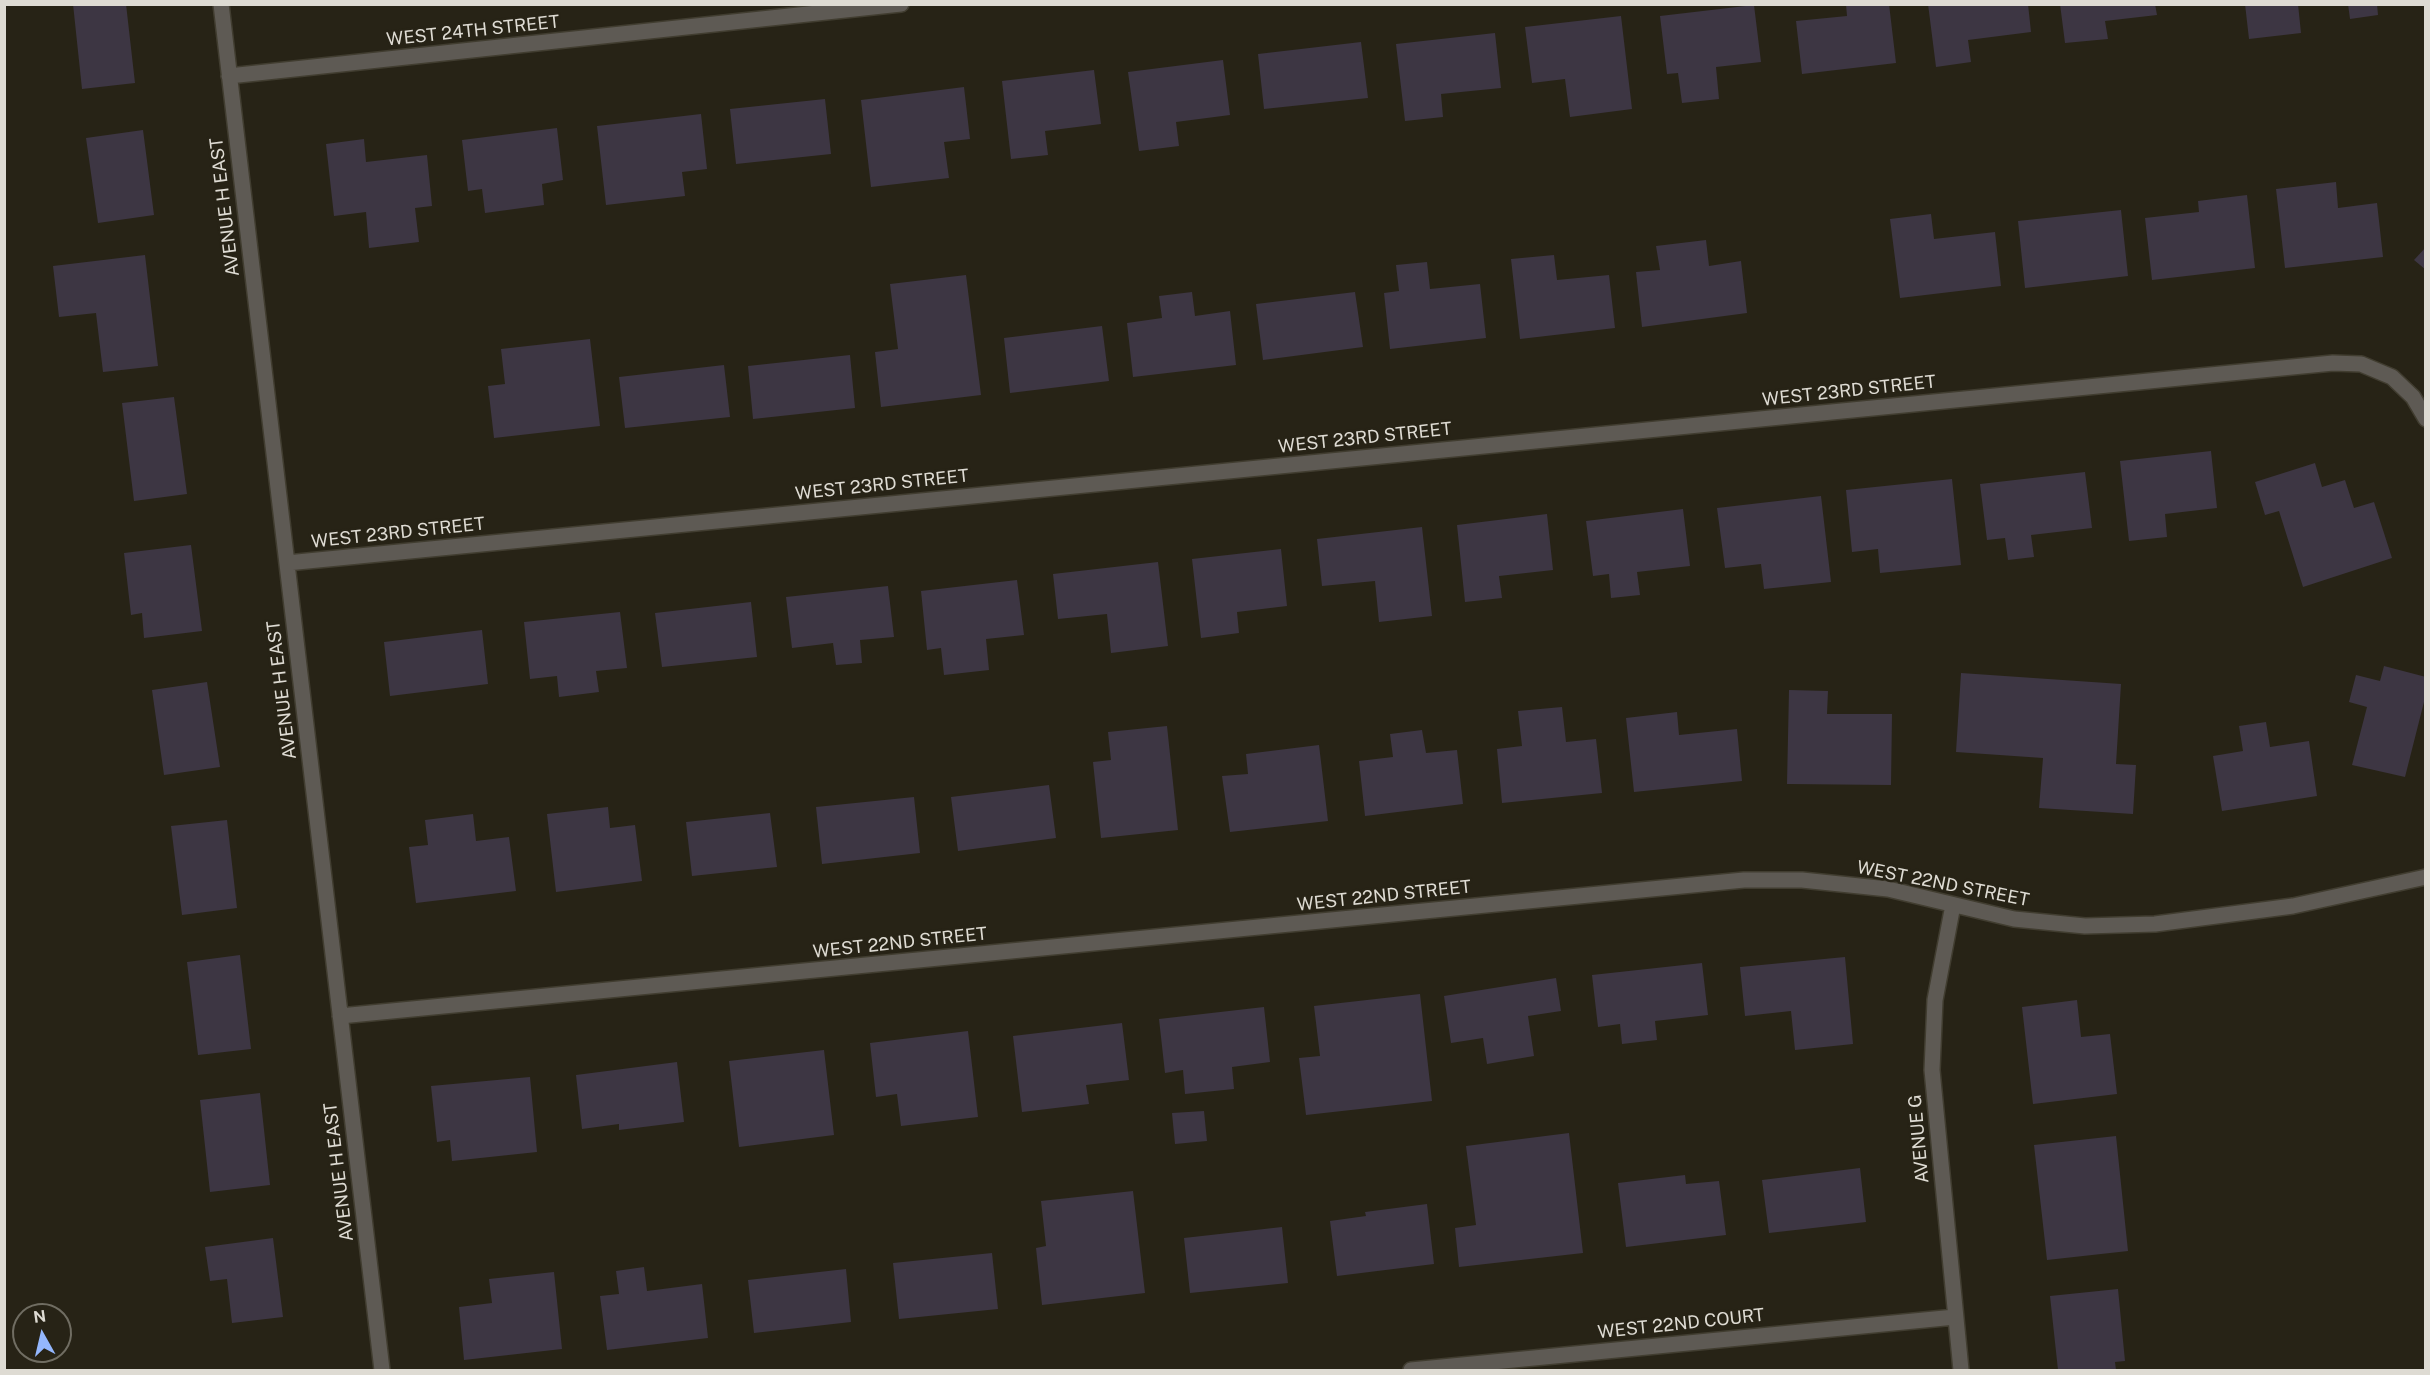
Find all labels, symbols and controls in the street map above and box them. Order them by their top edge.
street label: WEST 24TH STREET [385,11,561,51]
street label: AVENUE H EAST [206,136,244,278]
street label: WEST 23RD STREET [1761,371,1937,411]
street label: WEST 23RD STREET [1277,418,1453,458]
street label: WEST 23RD STREET [794,465,970,505]
street label: WEST 23RD STREET [310,513,486,553]
street label: AVENUE H EAST [263,619,301,761]
street label: WEST 22ND STREET [1855,857,2031,911]
street label: WEST 22ND STREET [1296,876,1472,916]
street label: WEST 22ND STREET [812,923,988,963]
street label: AVENUE G [1904,1094,1934,1184]
street label: AVENUE H EAST [320,1101,358,1243]
north arrow [12,1303,72,1363]
street label: WEST 22ND COURT [1596,1304,1766,1344]
text: N [32,1306,47,1327]

